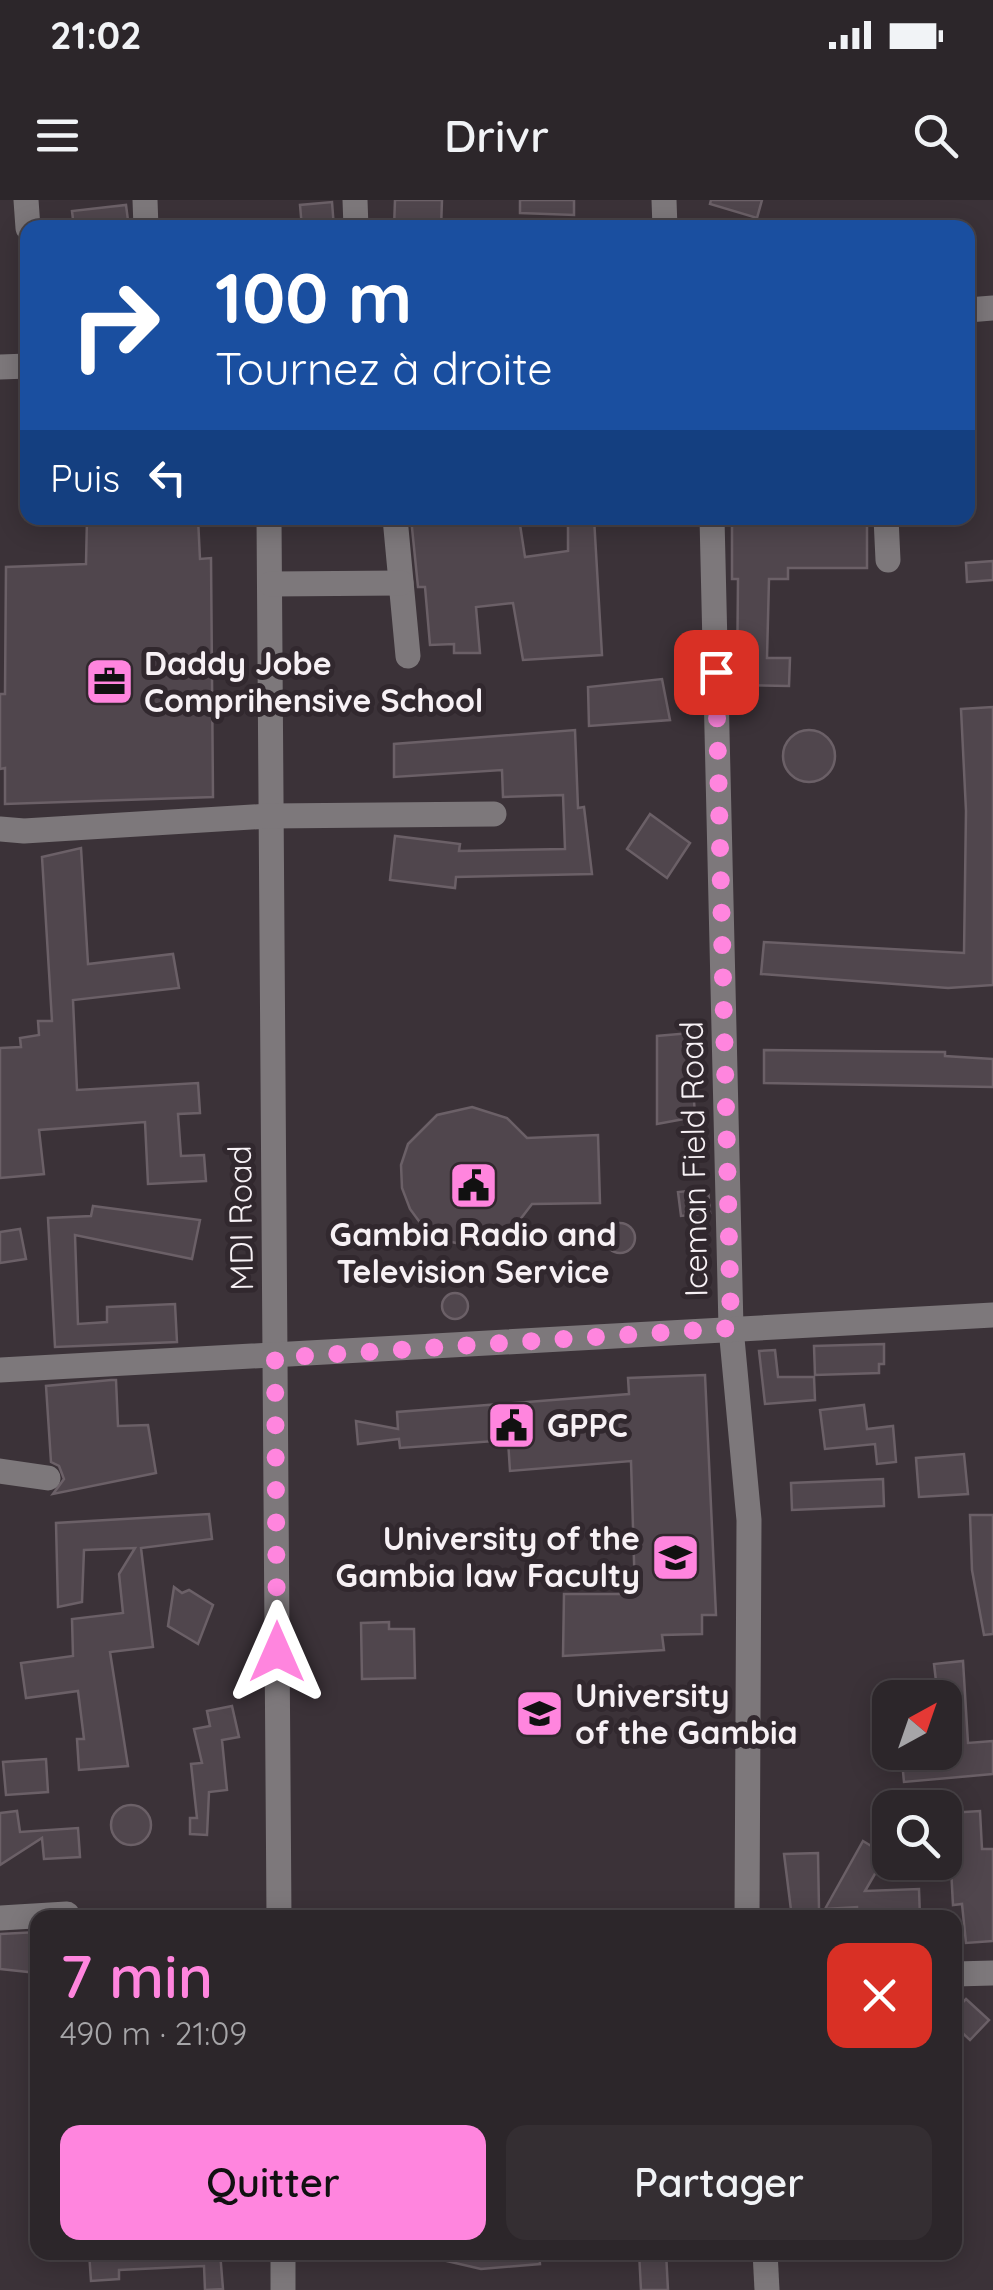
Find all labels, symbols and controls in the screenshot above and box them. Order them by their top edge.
text: 21:02 [50,11,142,59]
text: Drivr [444,107,549,163]
icon: menu [30,108,85,163]
icon: search [908,108,963,163]
text: 100 m [215,253,412,341]
icon: right [50,260,180,390]
text: Tournez à droite [215,340,553,396]
icon: left [140,450,195,505]
text: Puis [50,454,120,502]
pin [674,630,759,715]
place label: Daddy Jobe Comprihensive School [144,643,484,720]
icon: arrive [689,645,744,700]
office icon: Daddy Jobe Comprihensive School [83,656,135,708]
street label: Iceman Field Road [671,1021,715,1297]
street label: MDI Road [219,1145,261,1291]
public building icon: Gambia Radio and Television Service [447,1159,499,1211]
place label: Gambia Radio and Television Service [329,1214,617,1291]
public building icon: GPPC [486,1400,538,1452]
place label: GPPC [547,1405,628,1445]
place label: University of the Gambia law Faculty [336,1518,640,1595]
school or university icon: University of the Gambia law Faculty [649,1531,701,1583]
position arrow [225,1600,329,1704]
place label: University of the Gambia [575,1675,798,1752]
north arrow [872,1680,962,1770]
map controls [872,1680,962,1880]
school or university icon: University of the Gambia [514,1688,566,1740]
button: search [872,1790,962,1880]
text: 7 min [60,1938,213,2013]
button: close [827,1943,932,2048]
text: 490 m · 21:09 [60,2013,247,2053]
button: Quitter [60,2125,486,2240]
button: Partager [506,2125,932,2240]

